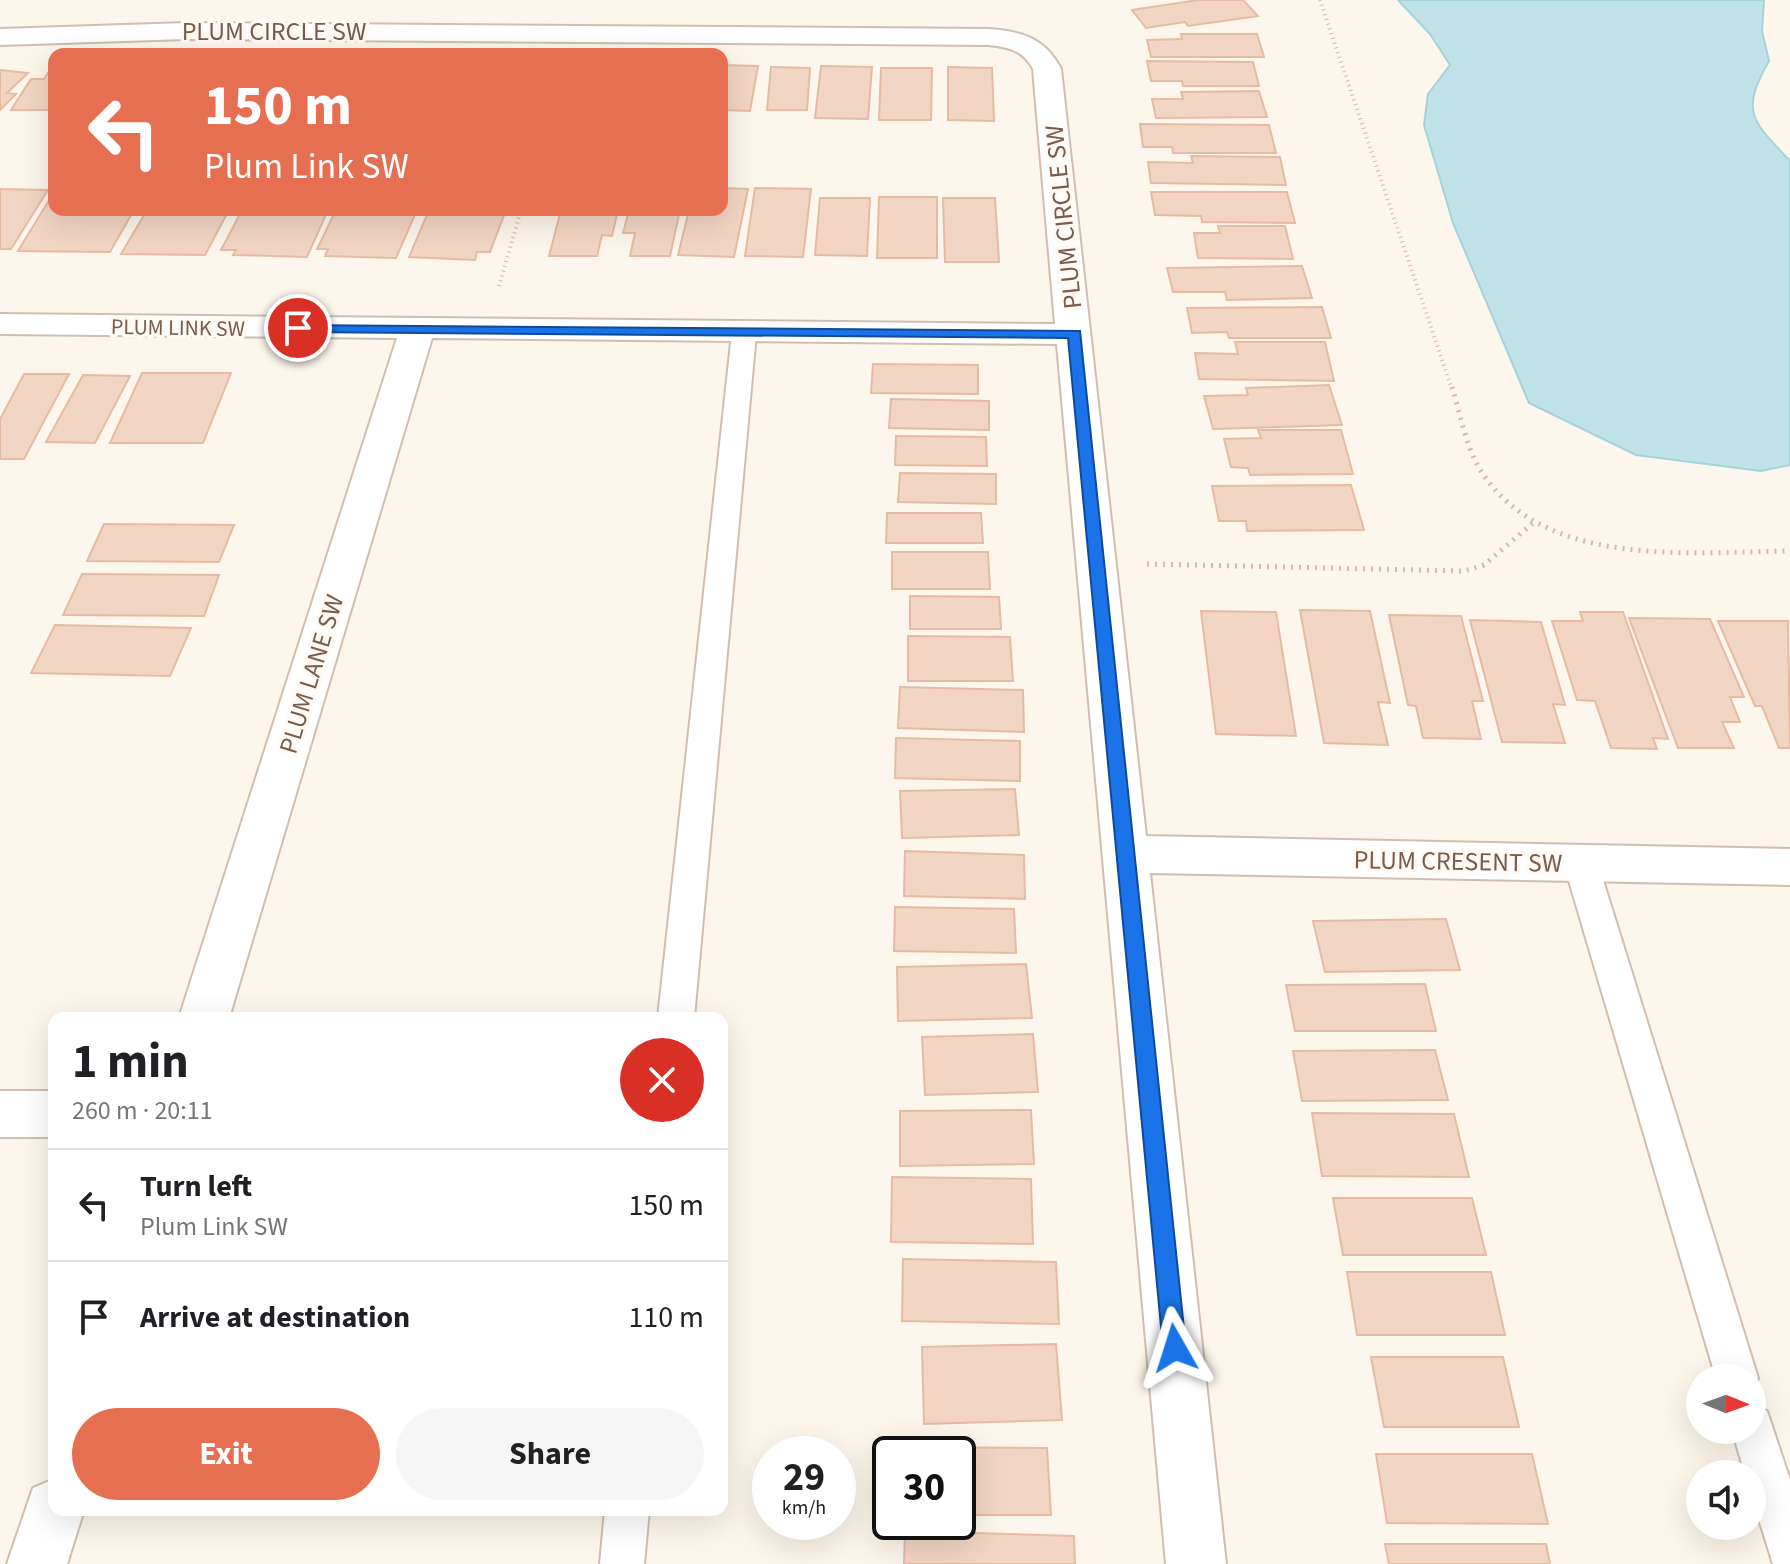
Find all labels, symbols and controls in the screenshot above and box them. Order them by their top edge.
street label: PLUM CIRCLE SW [182,13,366,50]
text: 150 m [204,67,352,146]
icon: left [72,80,176,184]
street label: PLUM CIRCLE SW [1035,123,1092,311]
text: Plum Link SW [204,141,409,192]
pin [264,294,332,362]
icon: arrive [276,306,320,350]
street label: PLUM LINK SW [111,311,245,345]
street label: PLUM LANE SW [270,590,353,758]
street label: PLUM CRESENT SW [1353,841,1563,882]
text: 1 min [72,1028,189,1096]
button: close [620,1038,704,1122]
text: 260 m · 20:11 [72,1092,213,1129]
text: Turn left [140,1165,252,1208]
icon: left [72,1183,116,1227]
text: 150 m [628,1184,704,1227]
text: Plum Link SW [140,1208,288,1245]
icon: arrive [72,1295,116,1339]
text: Arrive at destination [140,1296,410,1339]
text: 110 m [628,1296,704,1339]
position arrow [1133,1306,1217,1390]
north arrow [1686,1364,1766,1444]
map controls [1686,1364,1766,1540]
button: Exit [72,1408,380,1500]
button: Share [396,1408,704,1500]
speed limit sign: 30 [872,1436,976,1540]
text: 29 [783,1449,825,1506]
button: sound [1686,1460,1766,1540]
text: km/h [782,1494,826,1522]

